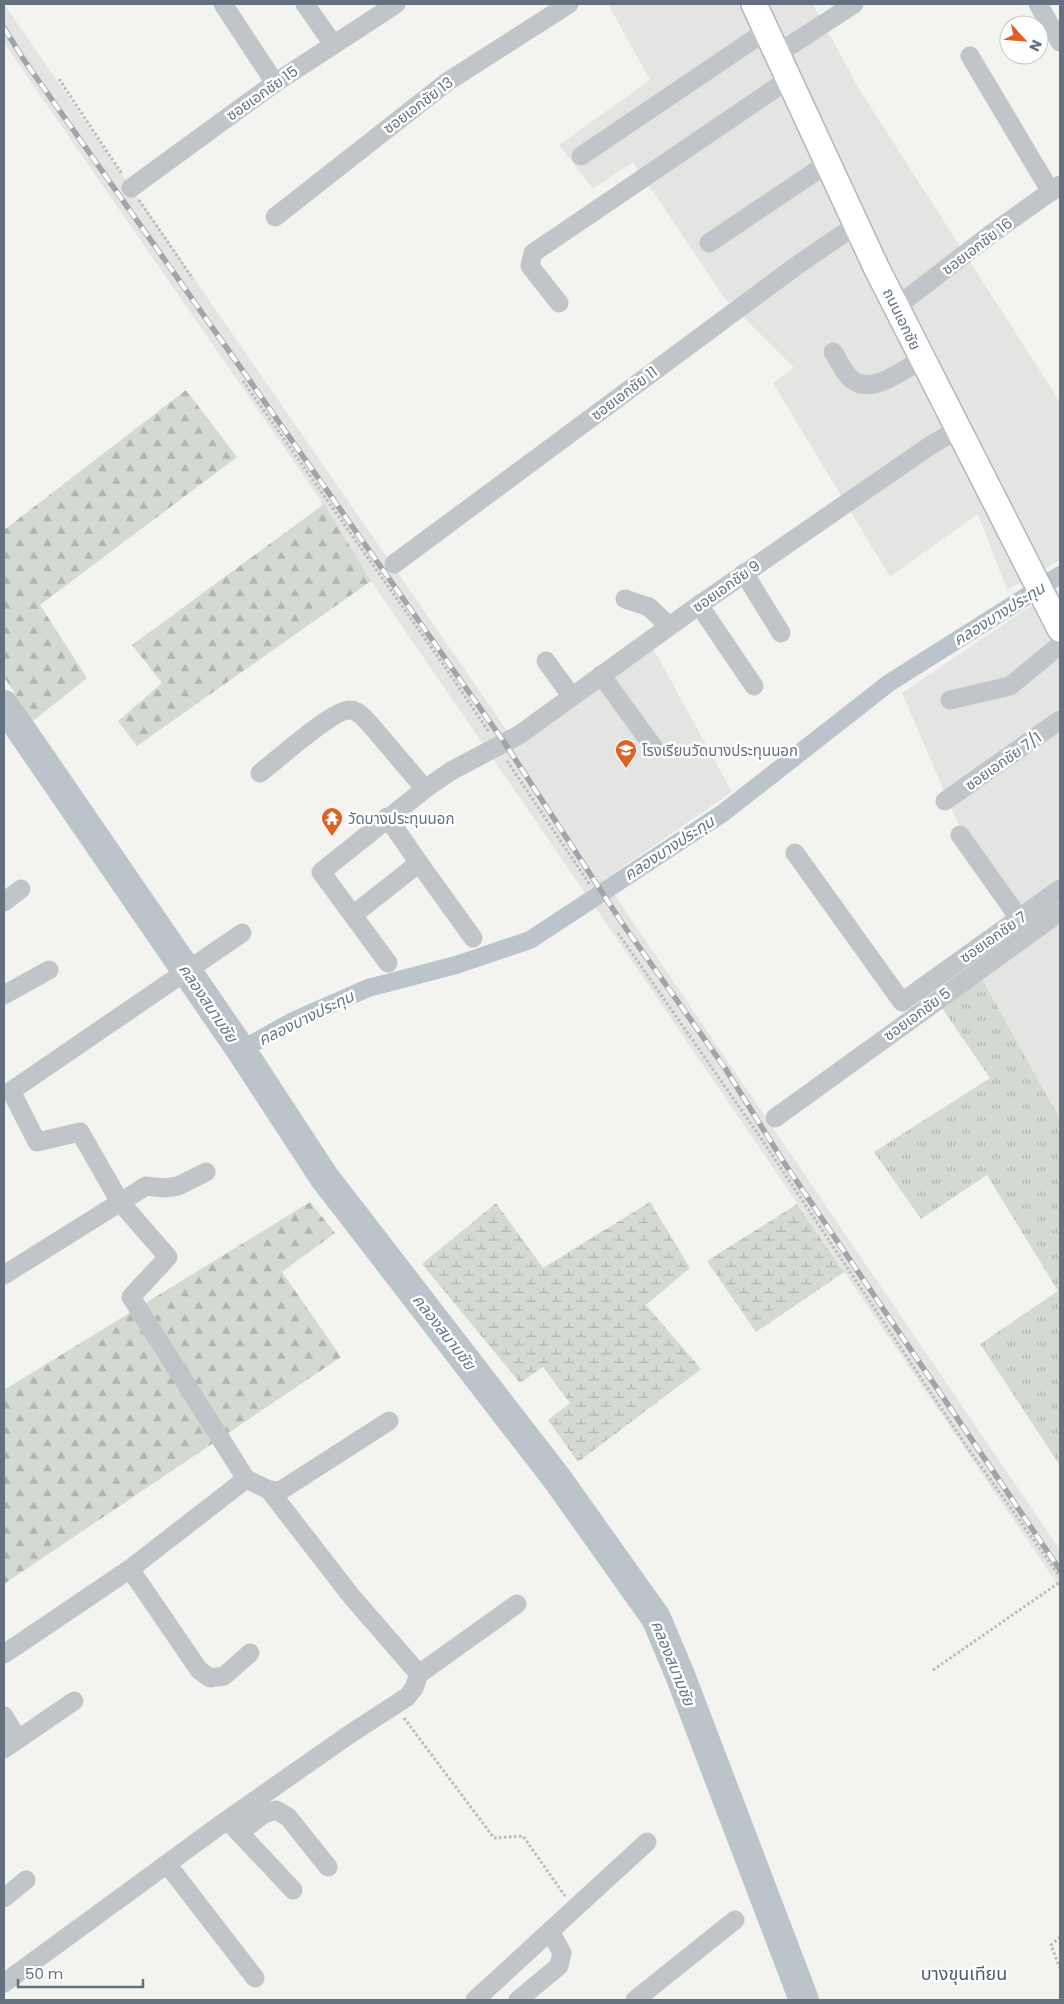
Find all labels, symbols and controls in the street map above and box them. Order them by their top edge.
north arrow [999,15,1049,65]
text: N [1024,37,1047,55]
street label: ซอยเอกชัย 15 [222,61,302,125]
street label: ซอยเอกชัย 13 [379,72,457,138]
street label: ซอยเอกชัย 16 [937,213,1017,279]
street label: ถนนเอกชัย [878,285,926,353]
street label: ซอยเอกชัย 11 [586,361,662,425]
street label: ซอยเอกชัย 9 [688,555,764,617]
water label: คลองบางประทุน [949,576,1050,651]
street label: ซอยเอกชัย 7/1 [961,727,1045,795]
school or university icon: โรงเรียนวัดบางประทุนนอก [614,738,638,769]
place label: โรงเรียนวัดบางประทุนนอก [642,740,798,761]
temple icon: วัดบางประทุนนอก [320,806,344,837]
place label: วัดบางประทุนนอก [348,808,454,829]
water label: คลองบางประทุน [619,809,720,886]
street label: ซอยเอกชัย 7 [955,906,1031,968]
water label: คลองสนามชัย [173,959,244,1048]
street label: ซอยเอกชัย 5 [879,982,955,1046]
water label: คลองบางประทุน [254,984,359,1051]
water label: คลองสนามชัย [407,1289,482,1376]
water label: คลองสนามชัย [645,1617,701,1711]
scale bar [18,1956,142,1988]
district label: บางขุนเทียน [921,1961,1007,1986]
text: 50 m [25,1963,63,1984]

